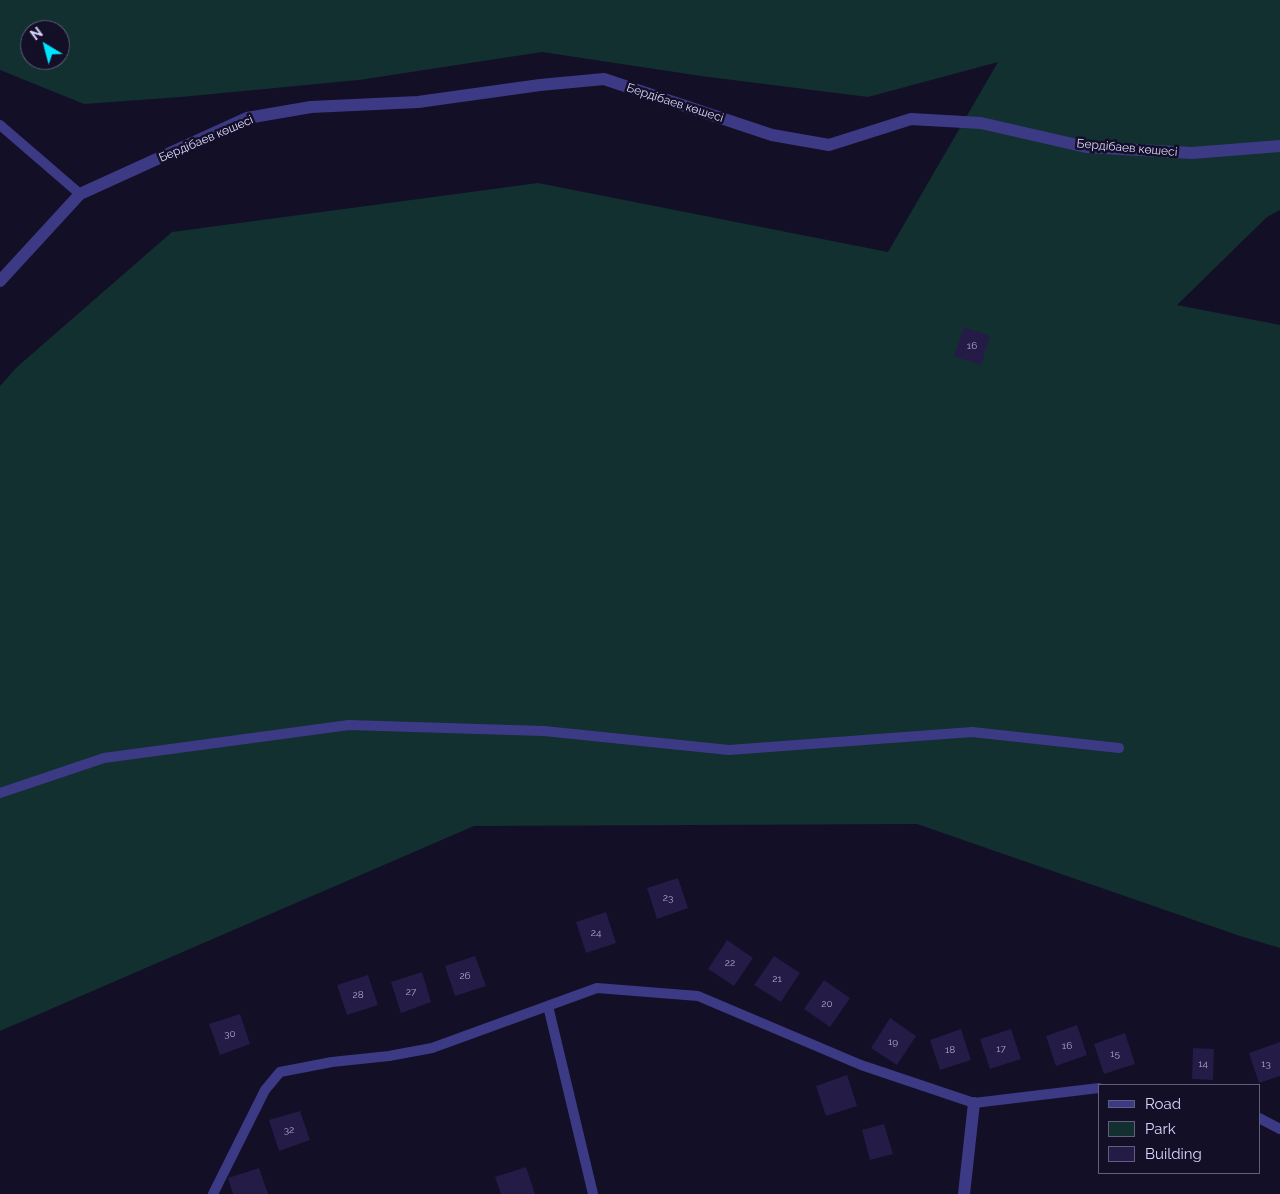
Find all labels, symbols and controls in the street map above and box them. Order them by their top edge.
north arrow [20,20,70,70]
text: N [27,24,46,43]
street label: Бердібаев көшесі [625,81,725,125]
street label: Бердібаев көшесі [157,113,255,165]
street label: Бердібаев көшесі [1076,136,1178,160]
house number: 16 [967,340,977,352]
house number: 23 [663,892,673,904]
house number: 24 [591,927,601,939]
house number: 22 [725,957,735,969]
house number: 26 [459,970,471,982]
house number: 21 [772,973,782,985]
house number: 27 [406,986,416,998]
house number: 28 [352,989,364,1001]
house number: 20 [821,998,833,1010]
house number: 30 [224,1028,236,1040]
house number: 19 [888,1036,898,1048]
house number: 16 [1062,1040,1072,1052]
house number: 17 [996,1043,1006,1055]
house number: 18 [945,1044,955,1056]
house number: 15 [1110,1048,1120,1060]
house number: 14 [1198,1058,1208,1070]
house number: 13 [1261,1058,1271,1070]
legend [1098,1084,1260,1174]
text: Road [1145,1095,1181,1113]
text: Park [1145,1120,1176,1138]
house number: 32 [284,1124,294,1136]
text: Building [1145,1145,1202,1163]

